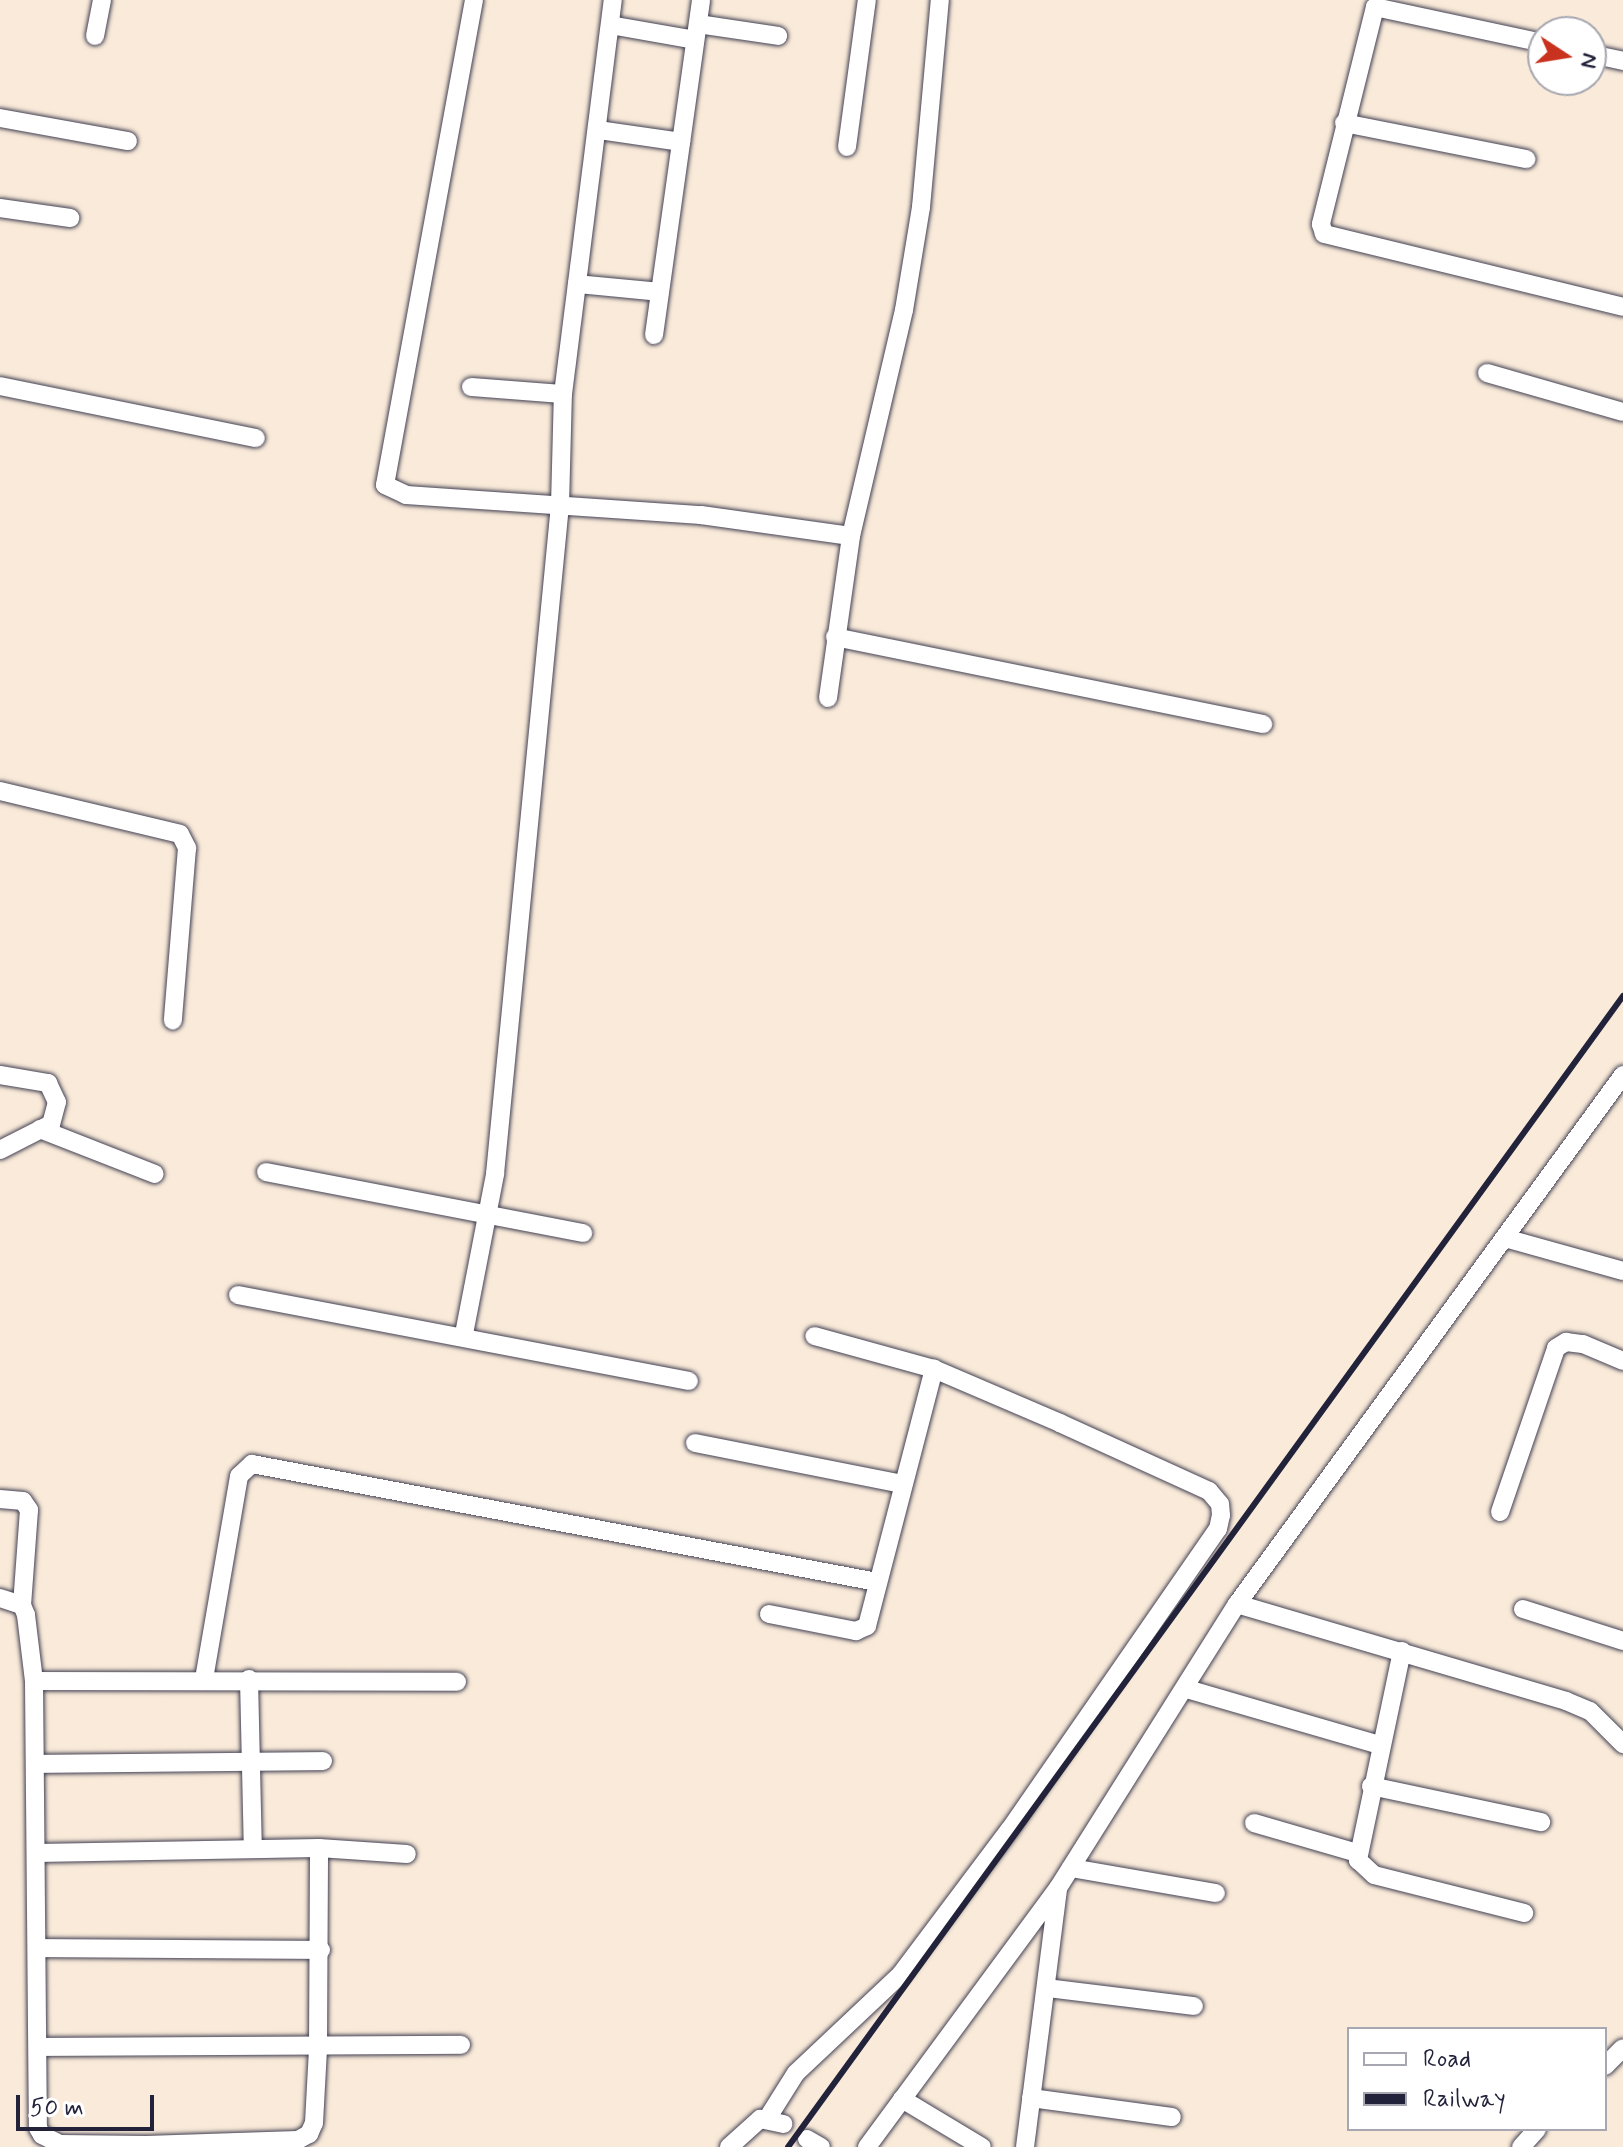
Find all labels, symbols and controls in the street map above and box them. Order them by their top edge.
north arrow [1527,16,1607,96]
text: N [1573,50,1604,71]
legend [1347,2027,1607,2131]
text: Road [1423,2044,1471,2075]
scale bar [20,2079,158,2129]
text: Railway [1423,2084,1506,2115]
text: 50 m [30,2093,84,2124]

